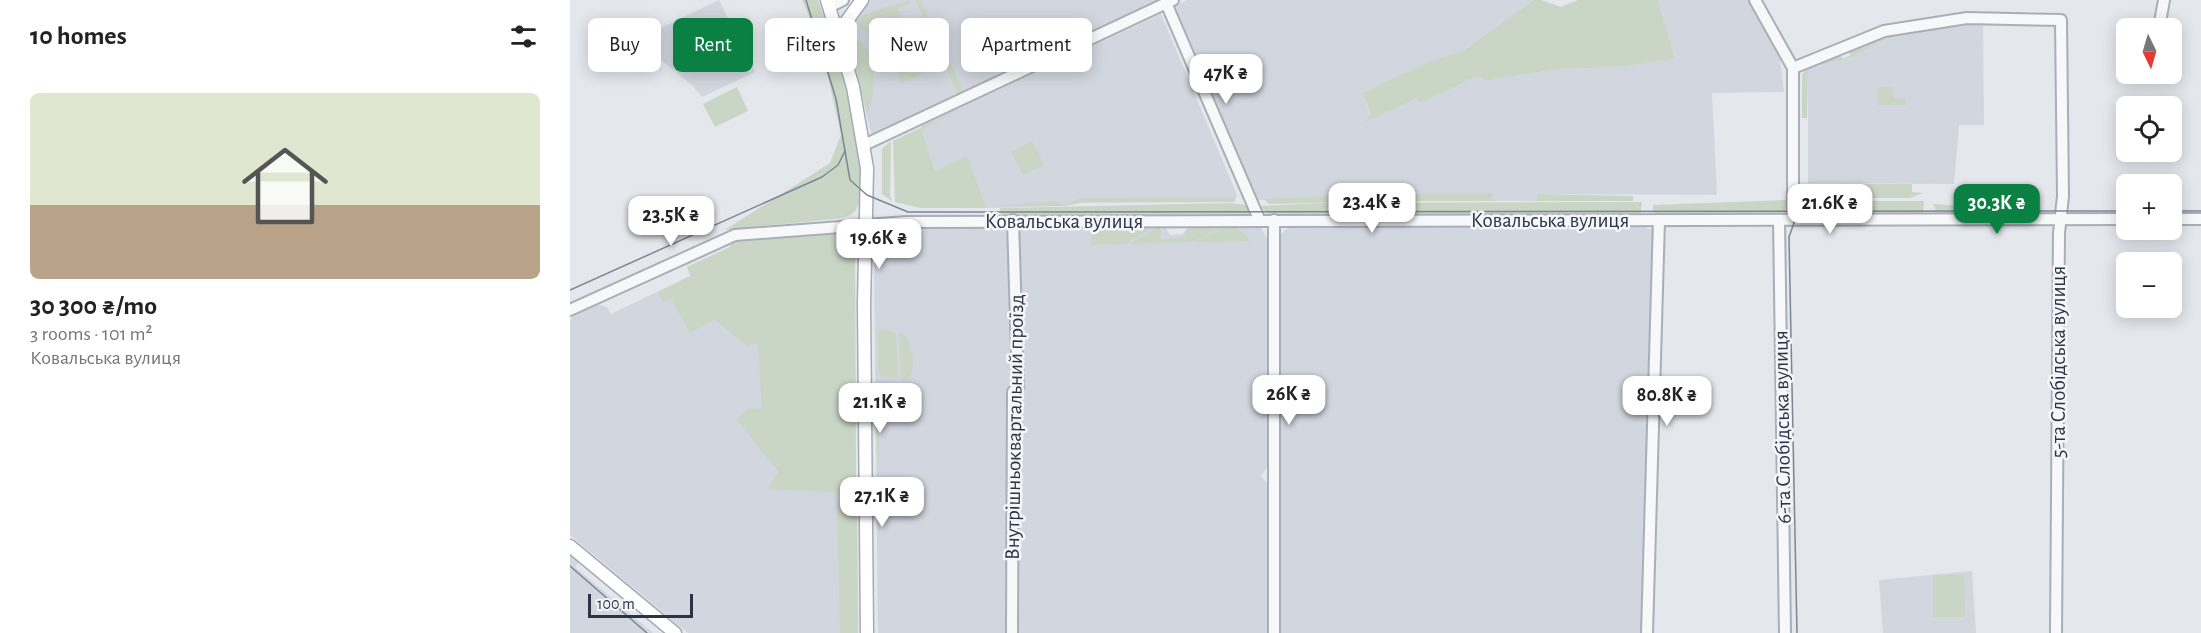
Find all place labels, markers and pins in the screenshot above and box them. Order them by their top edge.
pin: 47K ₴ [1184,54,1268,105]
pin: 23.4K ₴ [1317,183,1427,234]
pin: 21.6K ₴ [1775,184,1885,235]
pin: 30.3K ₴ [1942,184,2052,235]
pin: 23.5K ₴ [616,196,726,247]
pin: 19.6K ₴ [824,219,934,270]
pin: 26K ₴ [1247,375,1331,426]
pin: 80.8K ₴ [1612,376,1722,427]
pin: 21.1K ₴ [825,383,935,434]
pin: 27.1K ₴ [827,477,937,528]

